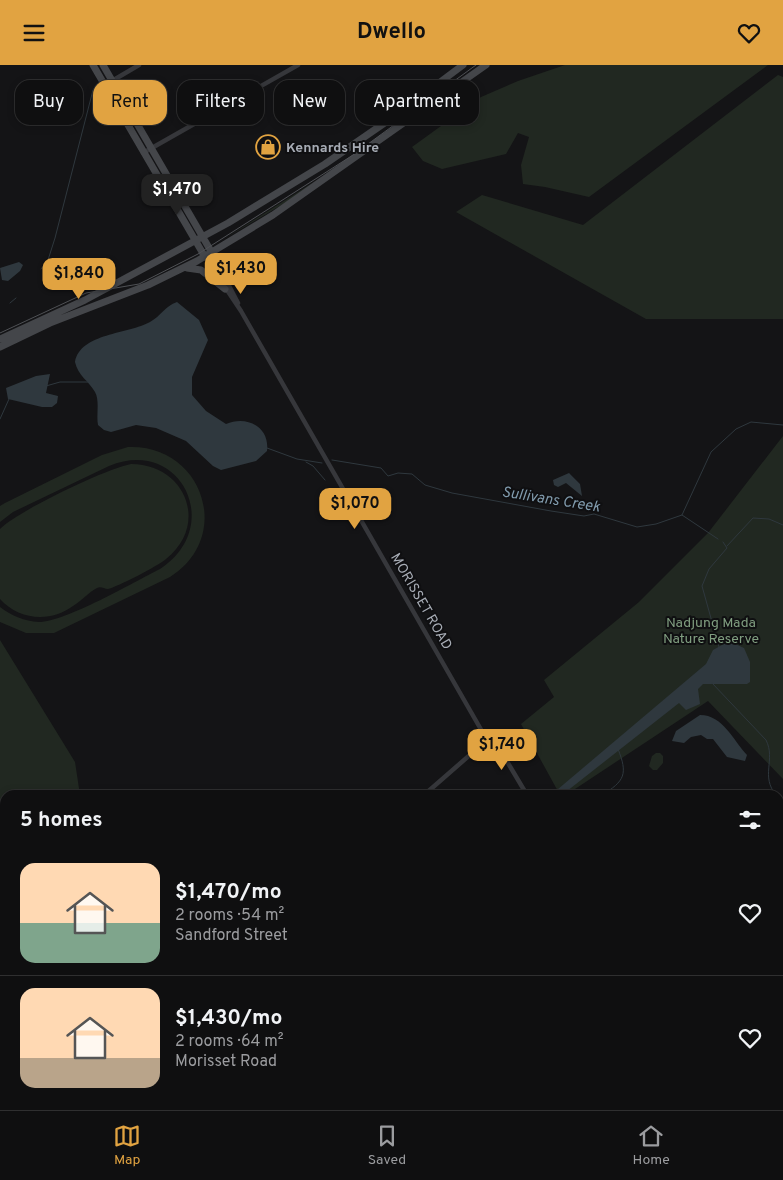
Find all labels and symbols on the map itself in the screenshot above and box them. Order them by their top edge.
shop icon: Kennards Hire [255,134,281,160]
place label: Kennards Hire [286,140,379,157]
pin: $1,470 [136,173,218,216]
pin: $1,430 [200,253,282,295]
pin: $1,840 [38,257,120,300]
water label: Sullivans Creek [500,483,602,518]
pin: $1,070 [314,487,396,530]
street label: MORISSET ROAD [386,551,455,653]
park label: Nadjung Mada Nature Reserve [663,615,759,648]
pin: $1,740 [461,729,543,771]

